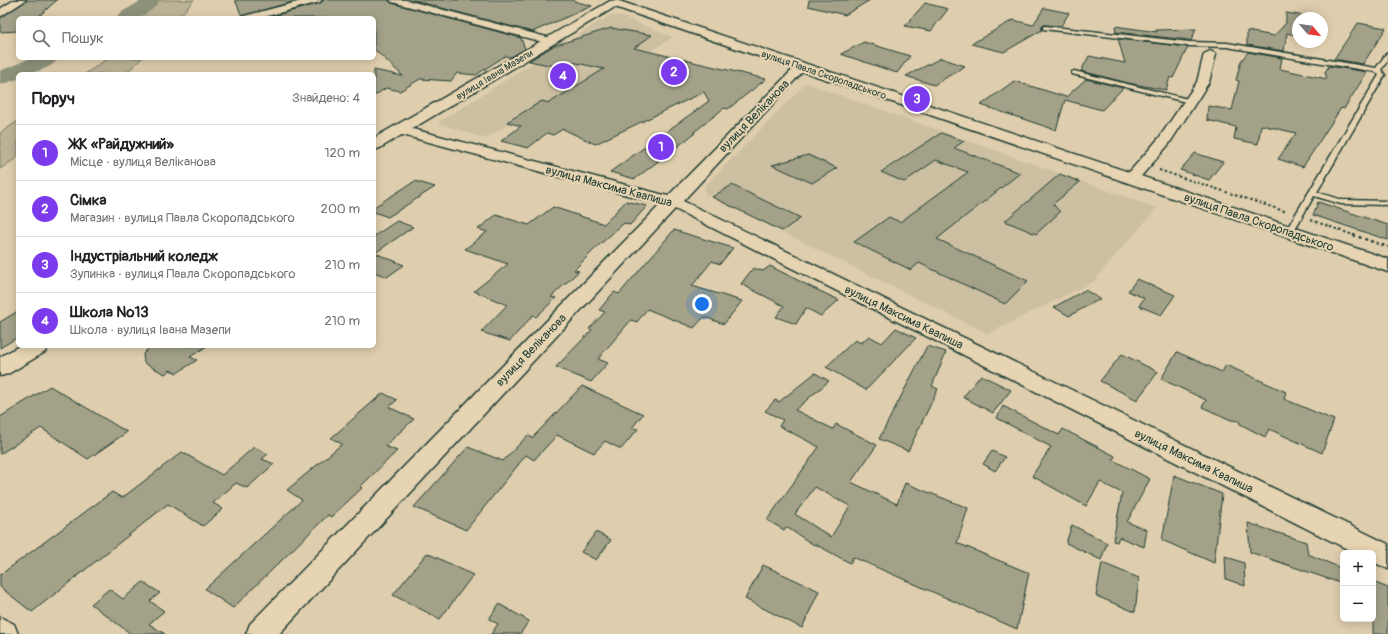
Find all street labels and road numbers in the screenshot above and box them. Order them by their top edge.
street label: вулиця Івана Мазепи [454,47,536,103]
street label: вулиця Павла Скоропадського [760,48,888,102]
street label: вулиця Веліканова [716,77,793,156]
street label: вулиця Максима Квапиша [544,162,674,211]
street label: вулиця Павла Скоропадського [1182,190,1336,255]
street label: вулиця Максима Квапиша [842,282,966,353]
street label: вулиця Веліканова [493,311,570,390]
street label: вулиця Максима Квапиша [1132,426,1256,497]

